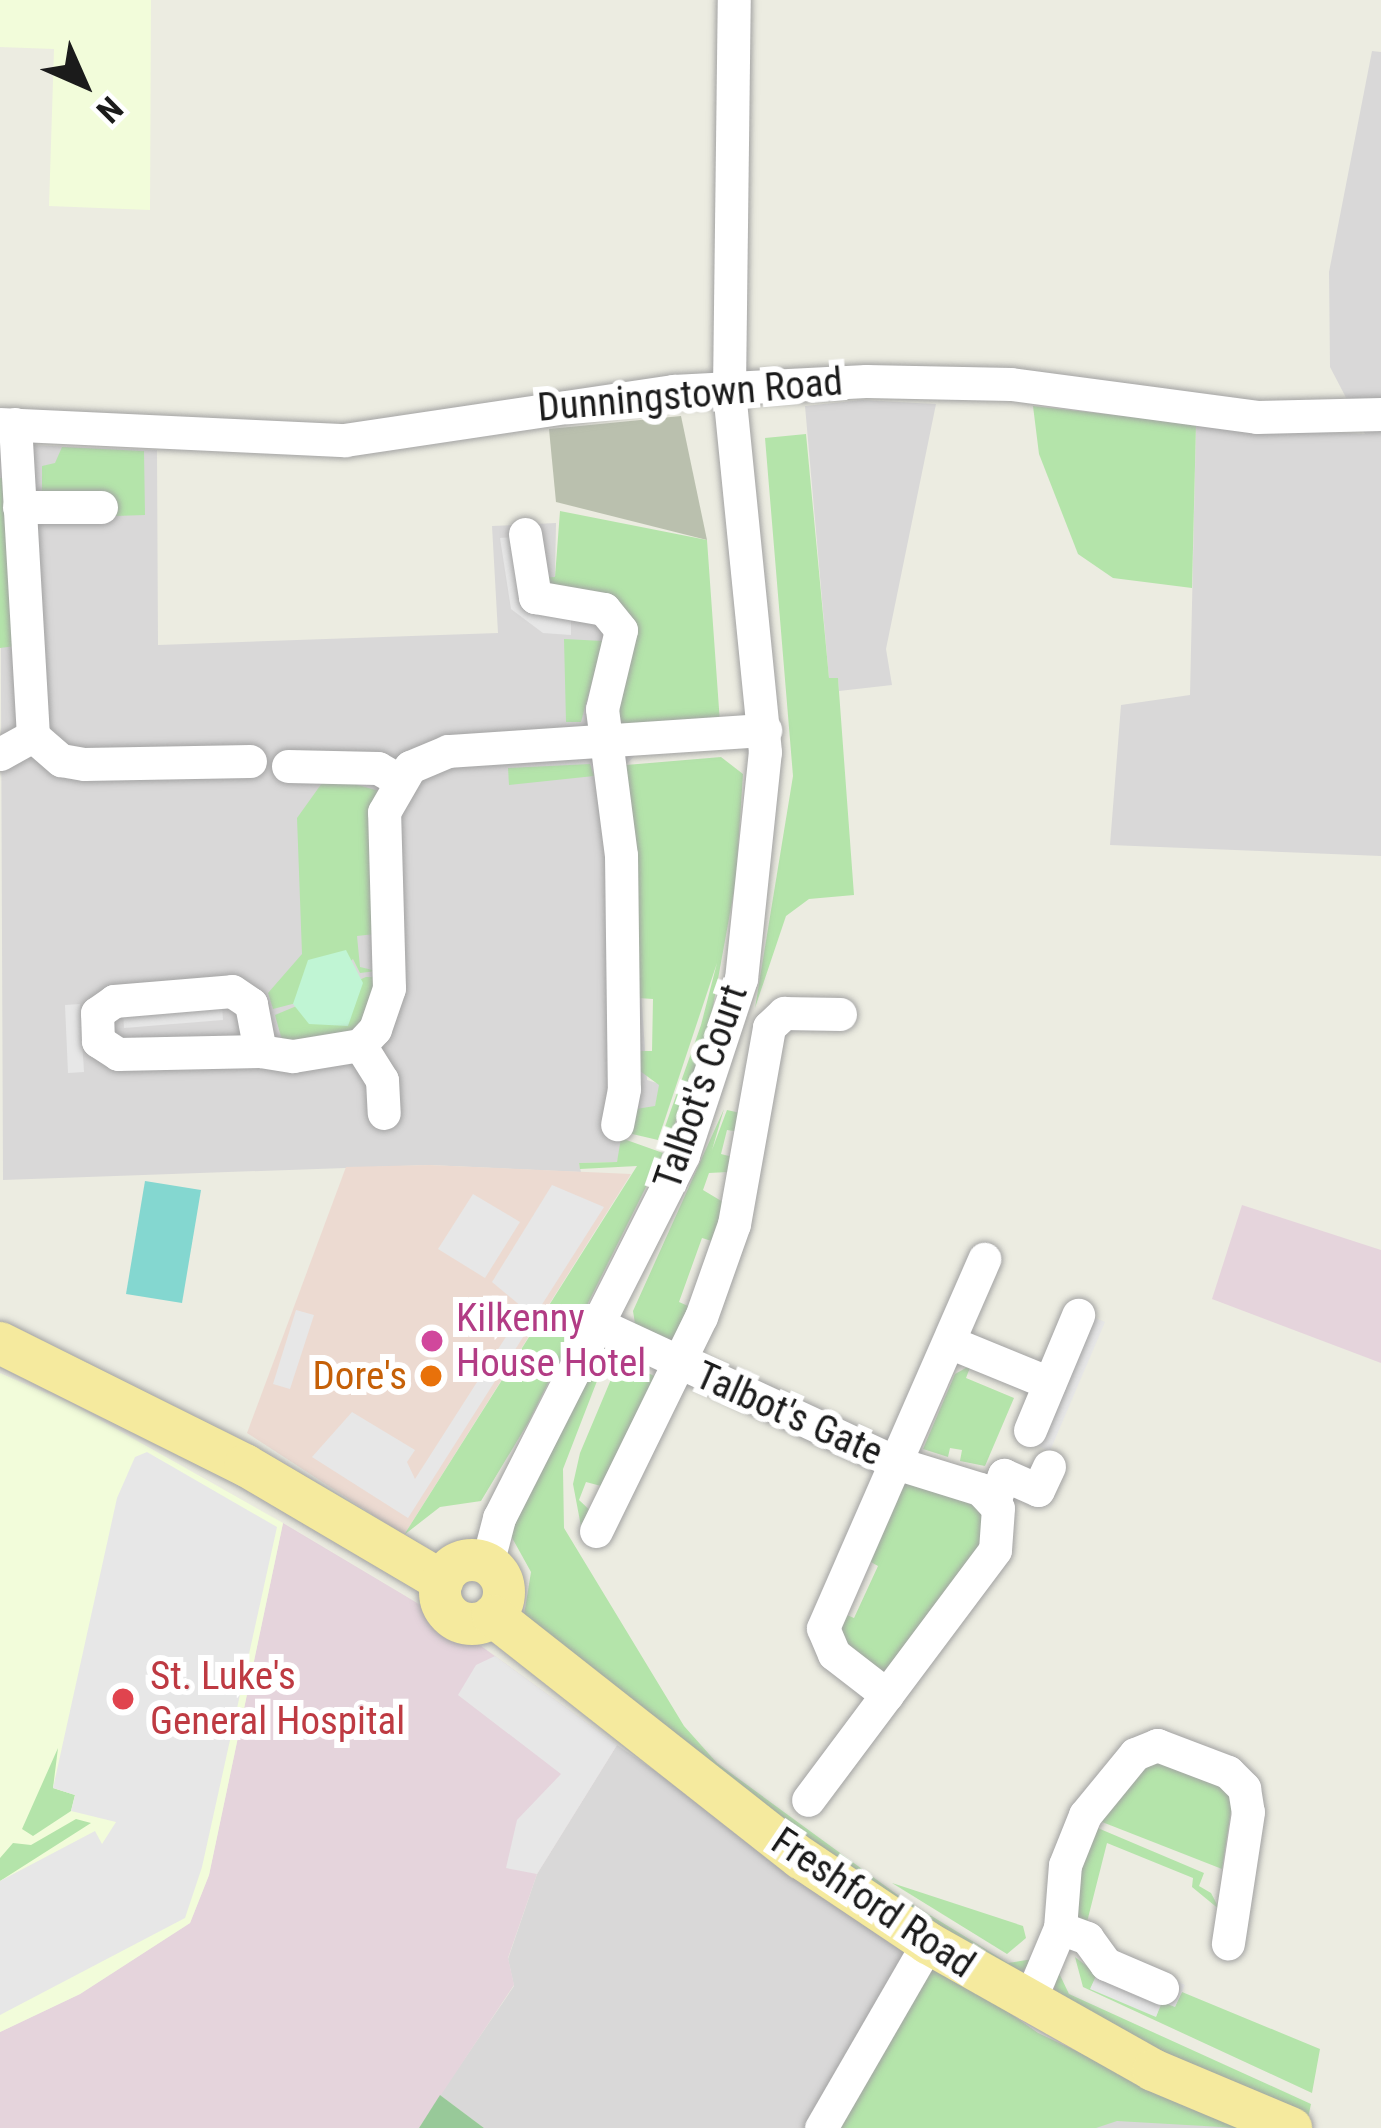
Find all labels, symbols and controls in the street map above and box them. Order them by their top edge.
north arrow [24,24,144,144]
text: N [89,89,131,131]
street label: Dunningstown Road [536,358,844,432]
street label: Talbot's Court [644,979,758,1195]
place label: Kilkenny House Hotel [456,1296,646,1387]
marker: Kilkenny House Hotel [419,1328,445,1354]
street label: Talbot's Gate [688,1352,890,1476]
place label: Dore's [313,1353,407,1399]
marker: Dore's [418,1363,444,1389]
place label: St. Luke's General Hospital [150,1654,405,1745]
marker: St. Luke's General Hospital [107,1683,139,1715]
street label: Freshford Road [763,1818,983,1988]

